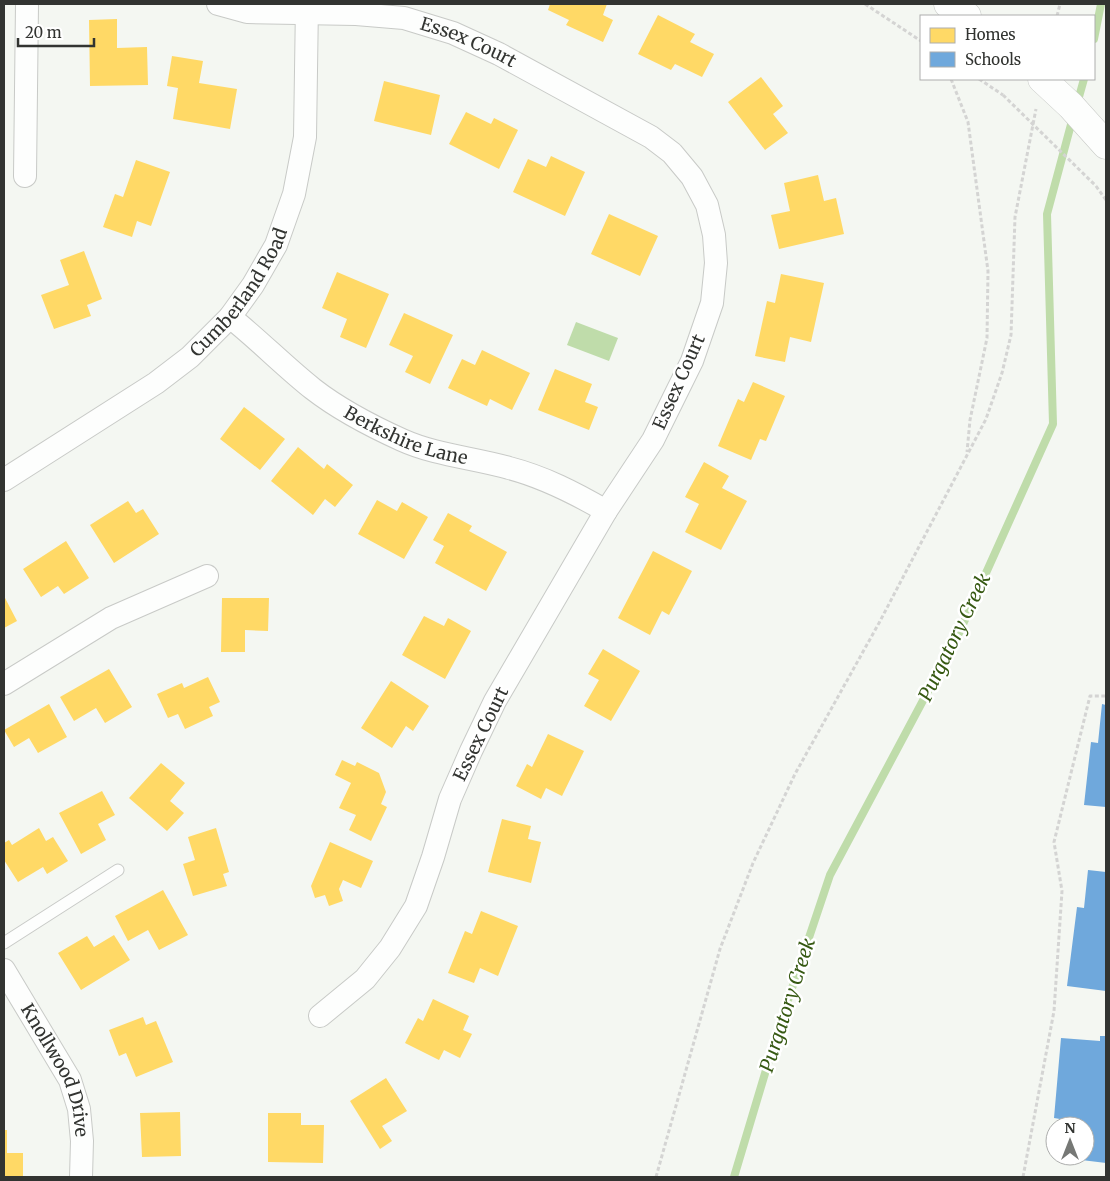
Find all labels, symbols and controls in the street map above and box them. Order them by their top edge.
street label: Essex Court [418,12,521,72]
scale bar [18,15,94,47]
legend [920,15,1095,80]
text: 20 m [25,23,62,42]
text: Homes [965,25,1016,44]
text: Schools [965,50,1021,69]
street label: Cumberland Road [185,225,292,362]
street label: Essex Court [647,330,710,433]
street label: Berkshire Lane [340,401,470,469]
water label: Purgatory Creek [913,568,996,705]
street label: Essex Court [448,683,513,785]
water label: Purgatory Creek [754,934,820,1075]
street label: Knollwood Drive [16,999,94,1138]
north arrow [1045,1116,1095,1166]
text: N [1064,1119,1076,1137]

